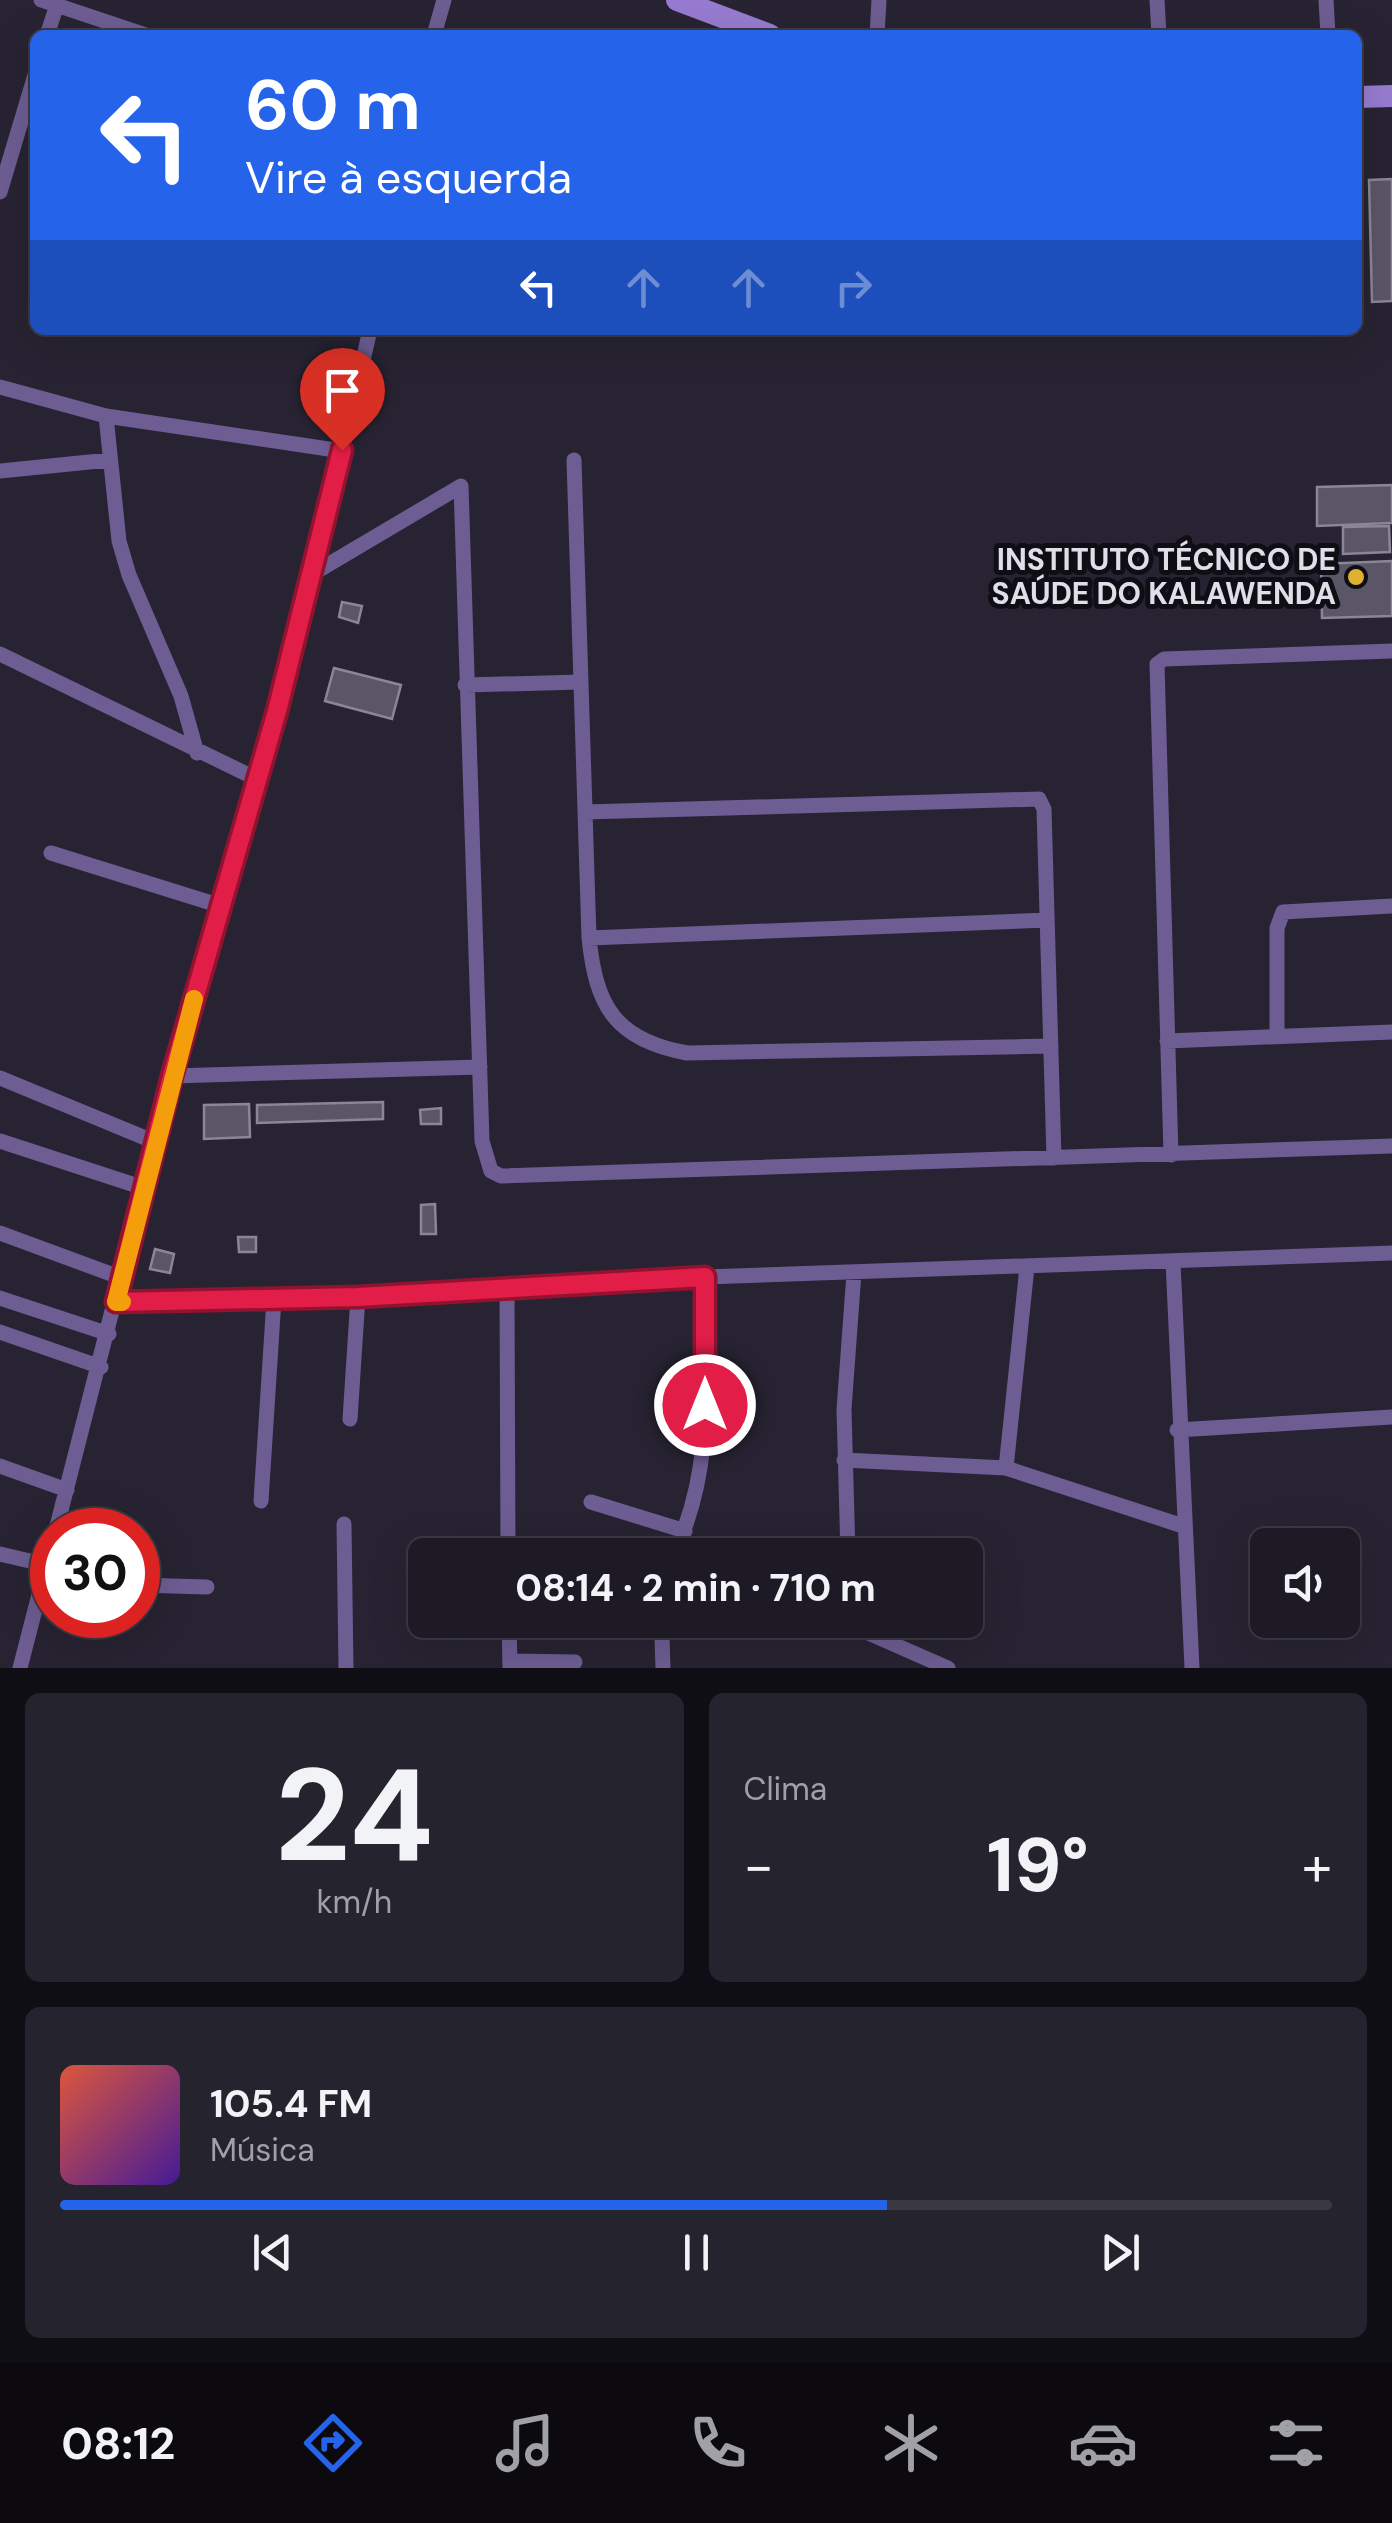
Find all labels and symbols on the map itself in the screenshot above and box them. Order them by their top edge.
pin [300,348,385,451]
place label: INSTITUTO TÉCNICO DE SAÚDE DO KALAWENDA [992,540,1336,613]
marker: INSTITUTO TÉCNICO DE SAÚDE DO KALAWENDA [1345,566,1367,588]
position arrow [653,1353,757,1457]
speed limit sign: 30 [30,1508,160,1638]

